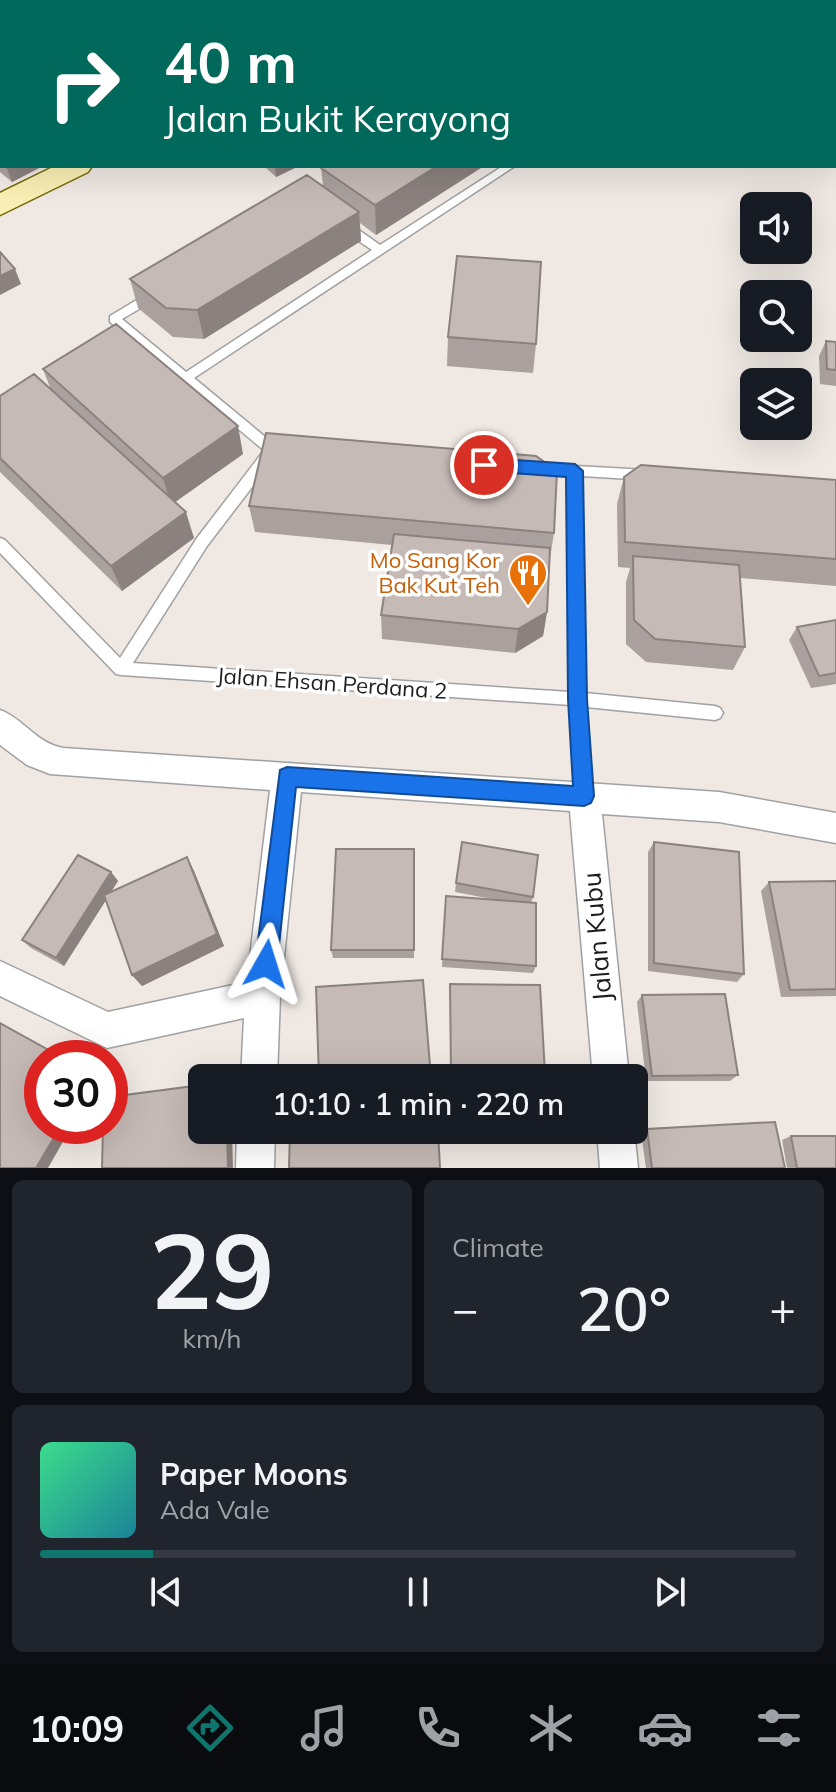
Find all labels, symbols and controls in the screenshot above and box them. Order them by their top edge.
text: 40 m [164,27,297,97]
icon: right [32,32,136,136]
text: Jalan Bukit Kerayong [164,96,511,141]
map controls [740,192,812,440]
button: sound [740,192,812,264]
button: search [740,280,812,352]
button: layers [740,368,812,440]
pin [450,431,518,499]
icon: arrive [462,443,506,487]
place label: Mo Sang Kor Bak Kut Teh [370,546,500,599]
restaurant icon: Mo Sang Kor Bak Kut Teh [507,552,549,607]
street label: Jalan Ehsan Perdana 2 [216,661,448,705]
street label: Jalan Kubu [574,871,619,1003]
position arrow [224,922,308,1006]
speed limit sign: 30 [24,1040,128,1144]
text: 10:10 · 1 min · 220 m [272,1085,564,1123]
text: 29 [150,1204,274,1335]
text: Climate [452,1231,544,1264]
text: 20° [577,1271,671,1346]
text: − [452,1281,478,1336]
text: + [770,1281,796,1336]
text: km/h [183,1322,241,1355]
text: Paper Moons [160,1455,348,1493]
text: Ada Vale [160,1493,270,1526]
icon: previous [144,1570,188,1614]
icon: pause [396,1570,440,1614]
icon: next [648,1570,692,1614]
icon: directions [182,1700,238,1756]
icon: music [296,1700,352,1756]
icon: phone [410,1700,466,1756]
icon: climate [523,1700,579,1756]
icon: car [637,1700,693,1756]
icon: filters [751,1700,807,1756]
text: 10:09 [29,1706,124,1751]

